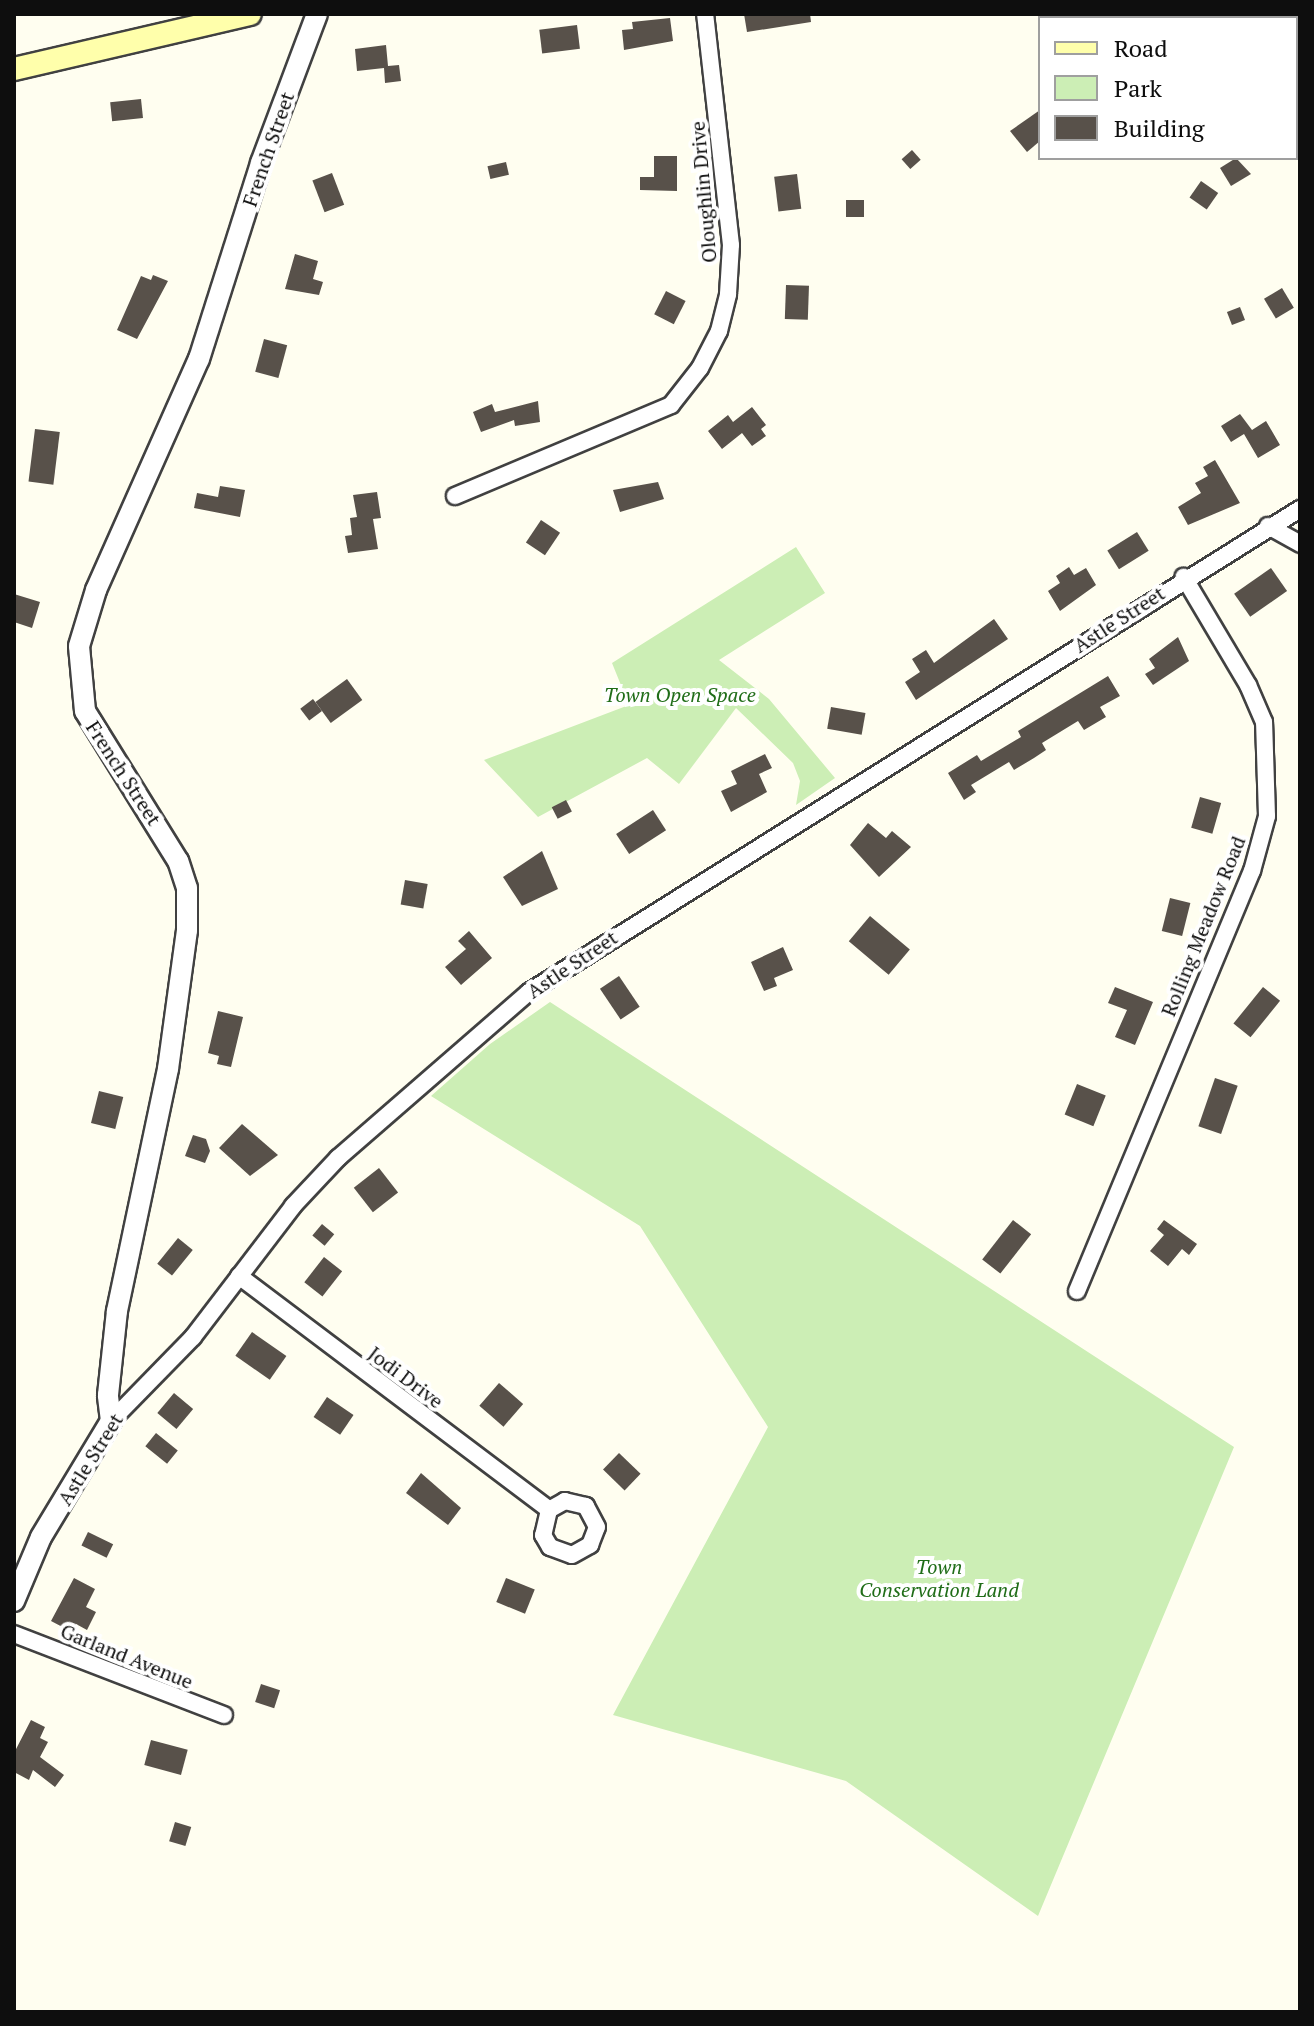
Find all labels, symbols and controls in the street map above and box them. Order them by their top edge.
legend [1038,16,1298,160]
text: Road [1114,32,1168,64]
text: Park [1114,72,1162,104]
street label: French Street [237,88,299,210]
text: Building [1114,112,1204,144]
street label: Oloughlin Drive [685,120,721,264]
street label: Astle Street [1069,581,1169,657]
park label: Town Open Space [604,682,756,706]
street label: French Street [81,716,167,830]
street label: Rolling Meadow Road [1156,832,1250,1020]
street label: Astle Street [522,925,622,1003]
street label: Jodi Drive [364,1341,448,1413]
street label: Astle Street [52,1409,128,1509]
park label: Town Conservation Land [859,1554,1019,1601]
street label: Garland Avenue [57,1618,197,1694]

